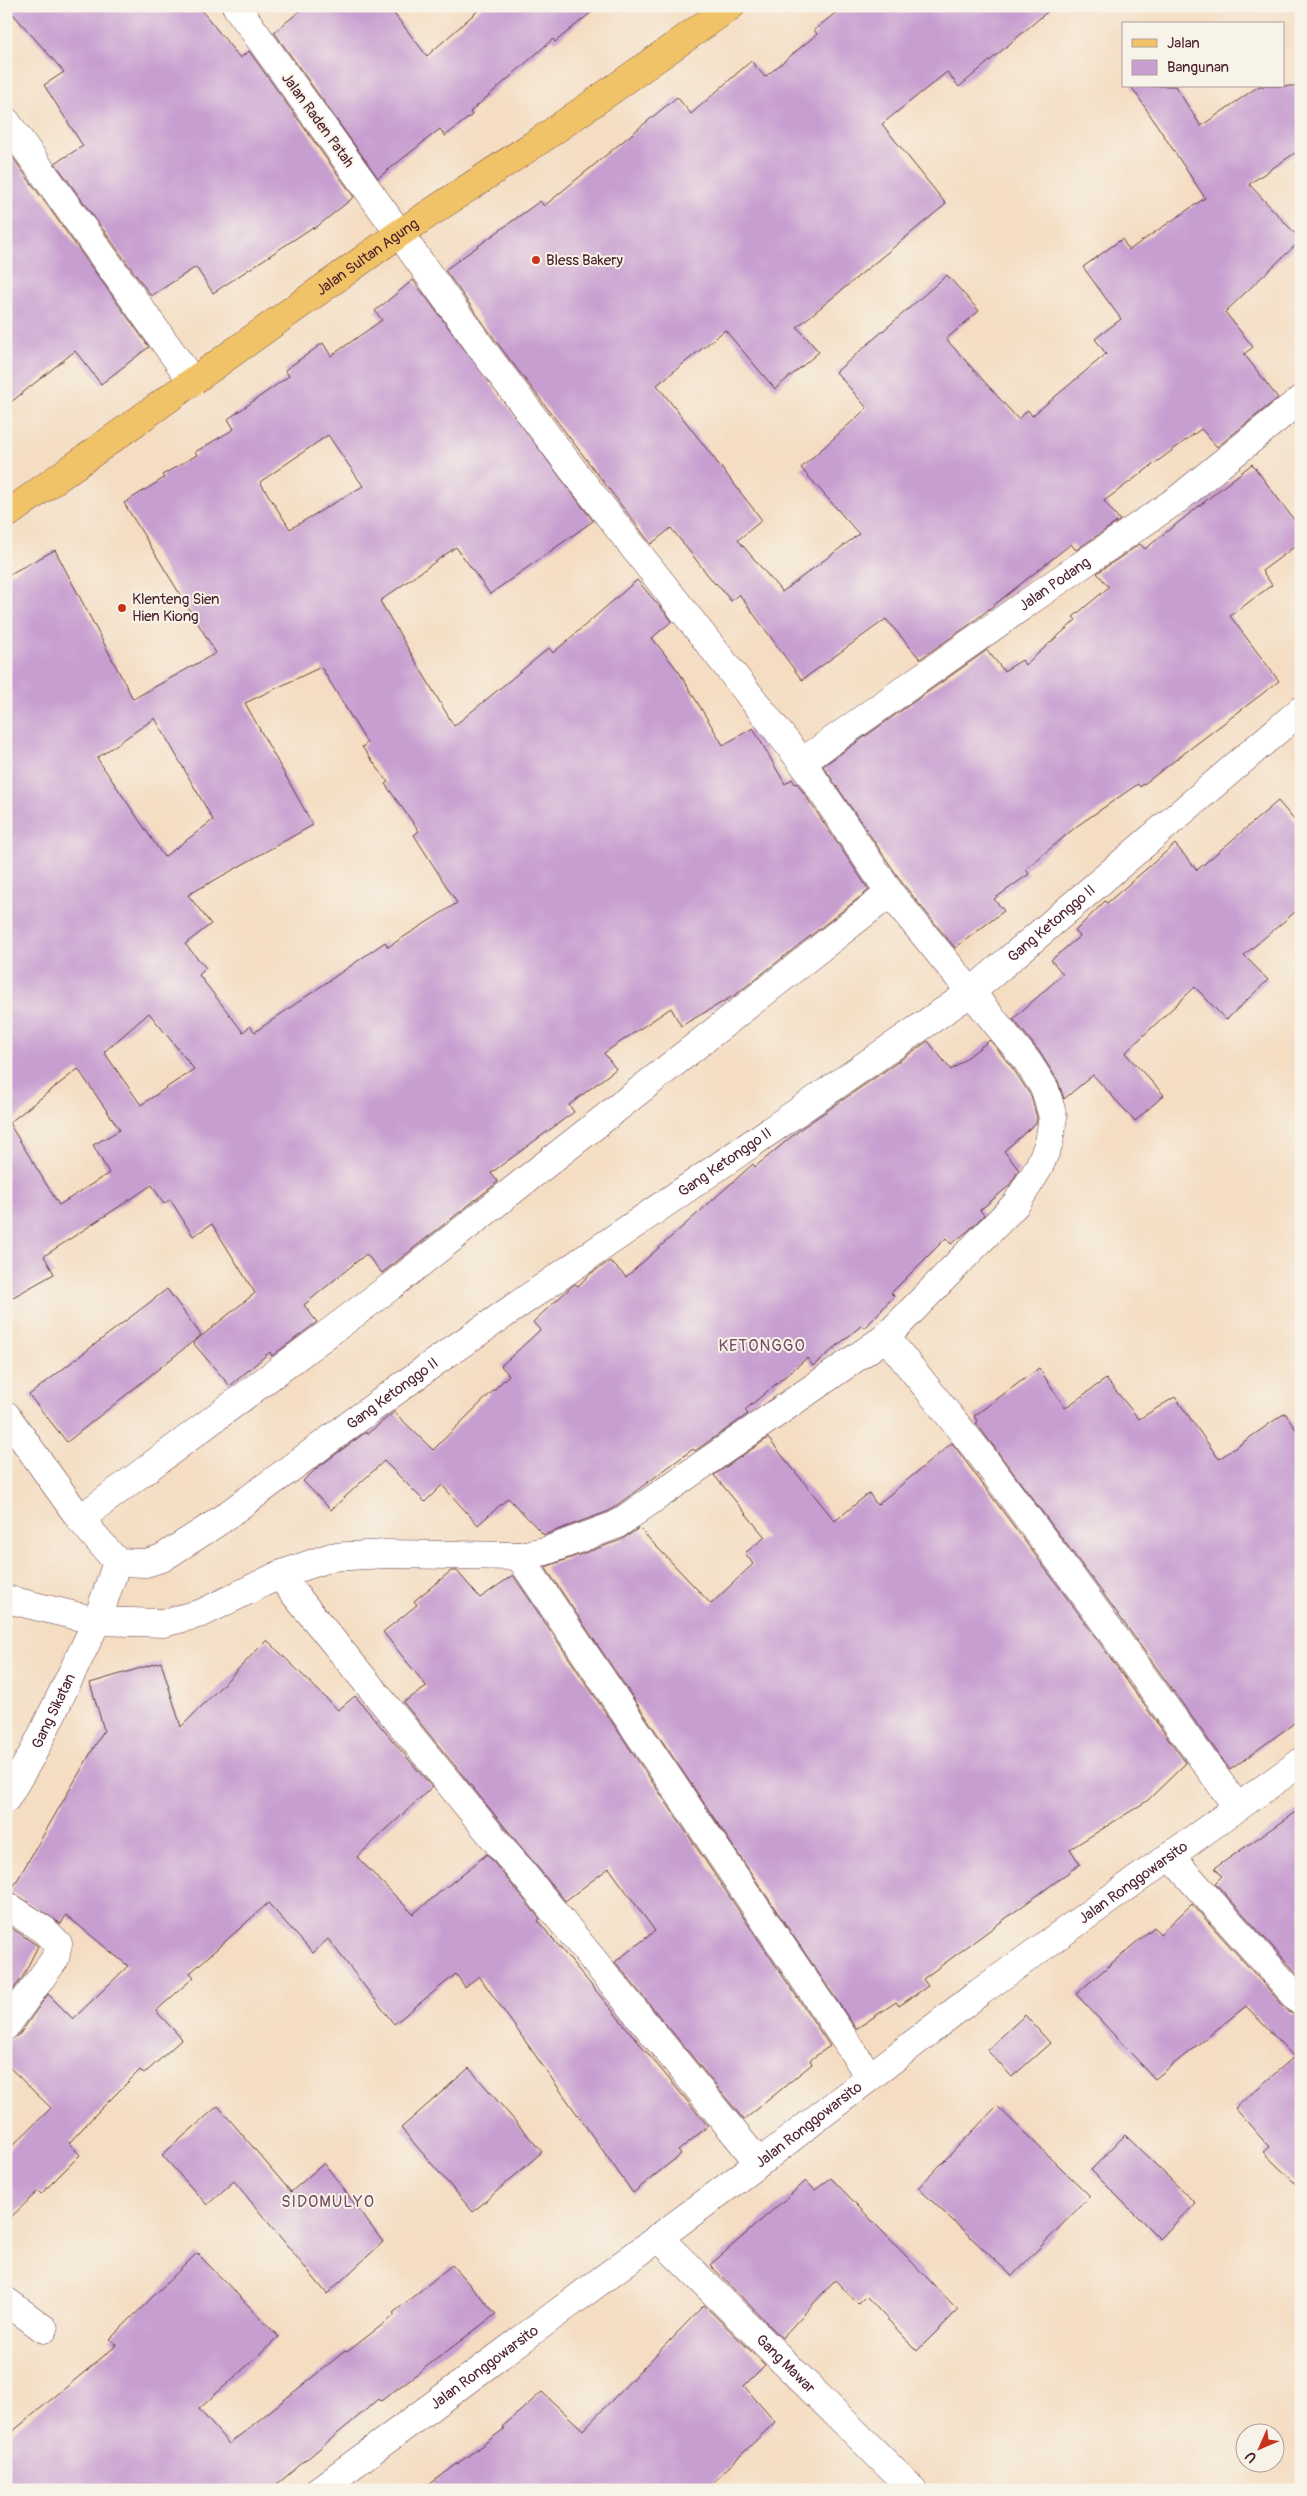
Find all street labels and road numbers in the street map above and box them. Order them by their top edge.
street label: Jalan Raden Patah [277,69,358,171]
street label: Jalan Sultan Agung [313,214,422,300]
street label: Jalan Podang [1015,553,1094,616]
street label: Gang Ketonggo II [1004,881,1100,967]
street label: Gang Ketonggo II [675,1124,776,1201]
street label: Gang Ketonggo II [343,1354,442,1434]
street label: Gang Sikatan [28,1671,80,1752]
street label: Jalan Ronggowarsito [1075,1837,1192,1928]
street label: Jalan Ronggowarsito [752,2078,866,2172]
street label: Jalan Ronggowarsito [427,2321,543,2414]
street label: Gang Mawar [752,2331,820,2398]

